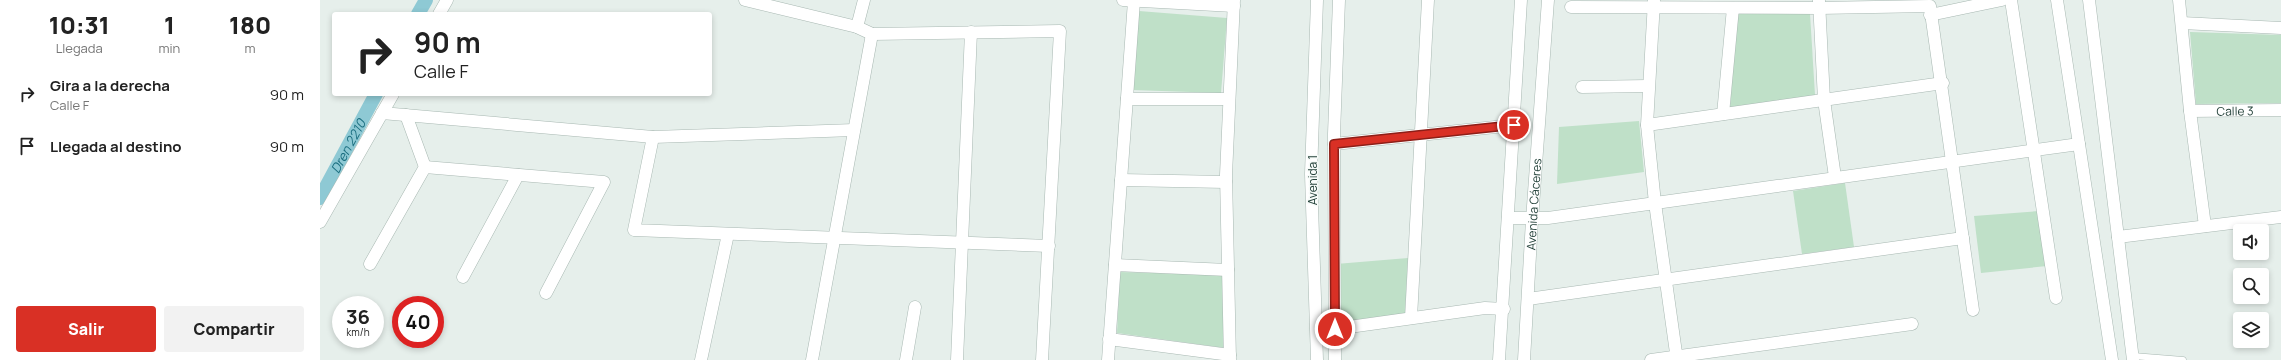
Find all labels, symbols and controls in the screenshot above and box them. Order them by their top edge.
text: 10:31 [49,8,110,41]
text: 1 [164,8,175,41]
text: 180 [229,8,271,41]
text: 90 m [414,23,481,61]
icon: right [348,28,400,80]
text: Llegada [56,39,103,57]
text: min [158,39,180,57]
text: m [245,39,256,57]
text: Calle F [414,59,468,83]
text: Gira a la derecha [50,75,170,96]
icon: right [16,83,38,105]
text: 90 m [270,84,304,105]
text: Calle F [50,96,89,114]
street label: Calle 3 [2216,102,2254,119]
pin [1497,108,1531,142]
icon: arrive [1503,114,1525,136]
water label: Dren 2210 [326,115,370,176]
icon: arrive [16,135,38,157]
text: Llegada al destino [50,136,182,157]
text: 90 m [270,136,304,157]
street label: Avenida 1 [1304,155,1321,205]
street label: Avenida Cáceres [1522,158,1545,251]
map controls [2233,224,2269,348]
button: sound [2233,224,2269,260]
button: search [2233,268,2269,304]
speed limit sign: 40 [392,296,444,348]
text: 36 [346,303,370,330]
button: Salir [16,306,156,352]
button: Compartir [164,306,304,352]
position arrow [1314,308,1356,350]
button: layers [2233,312,2269,348]
text: km/h [346,325,370,339]

